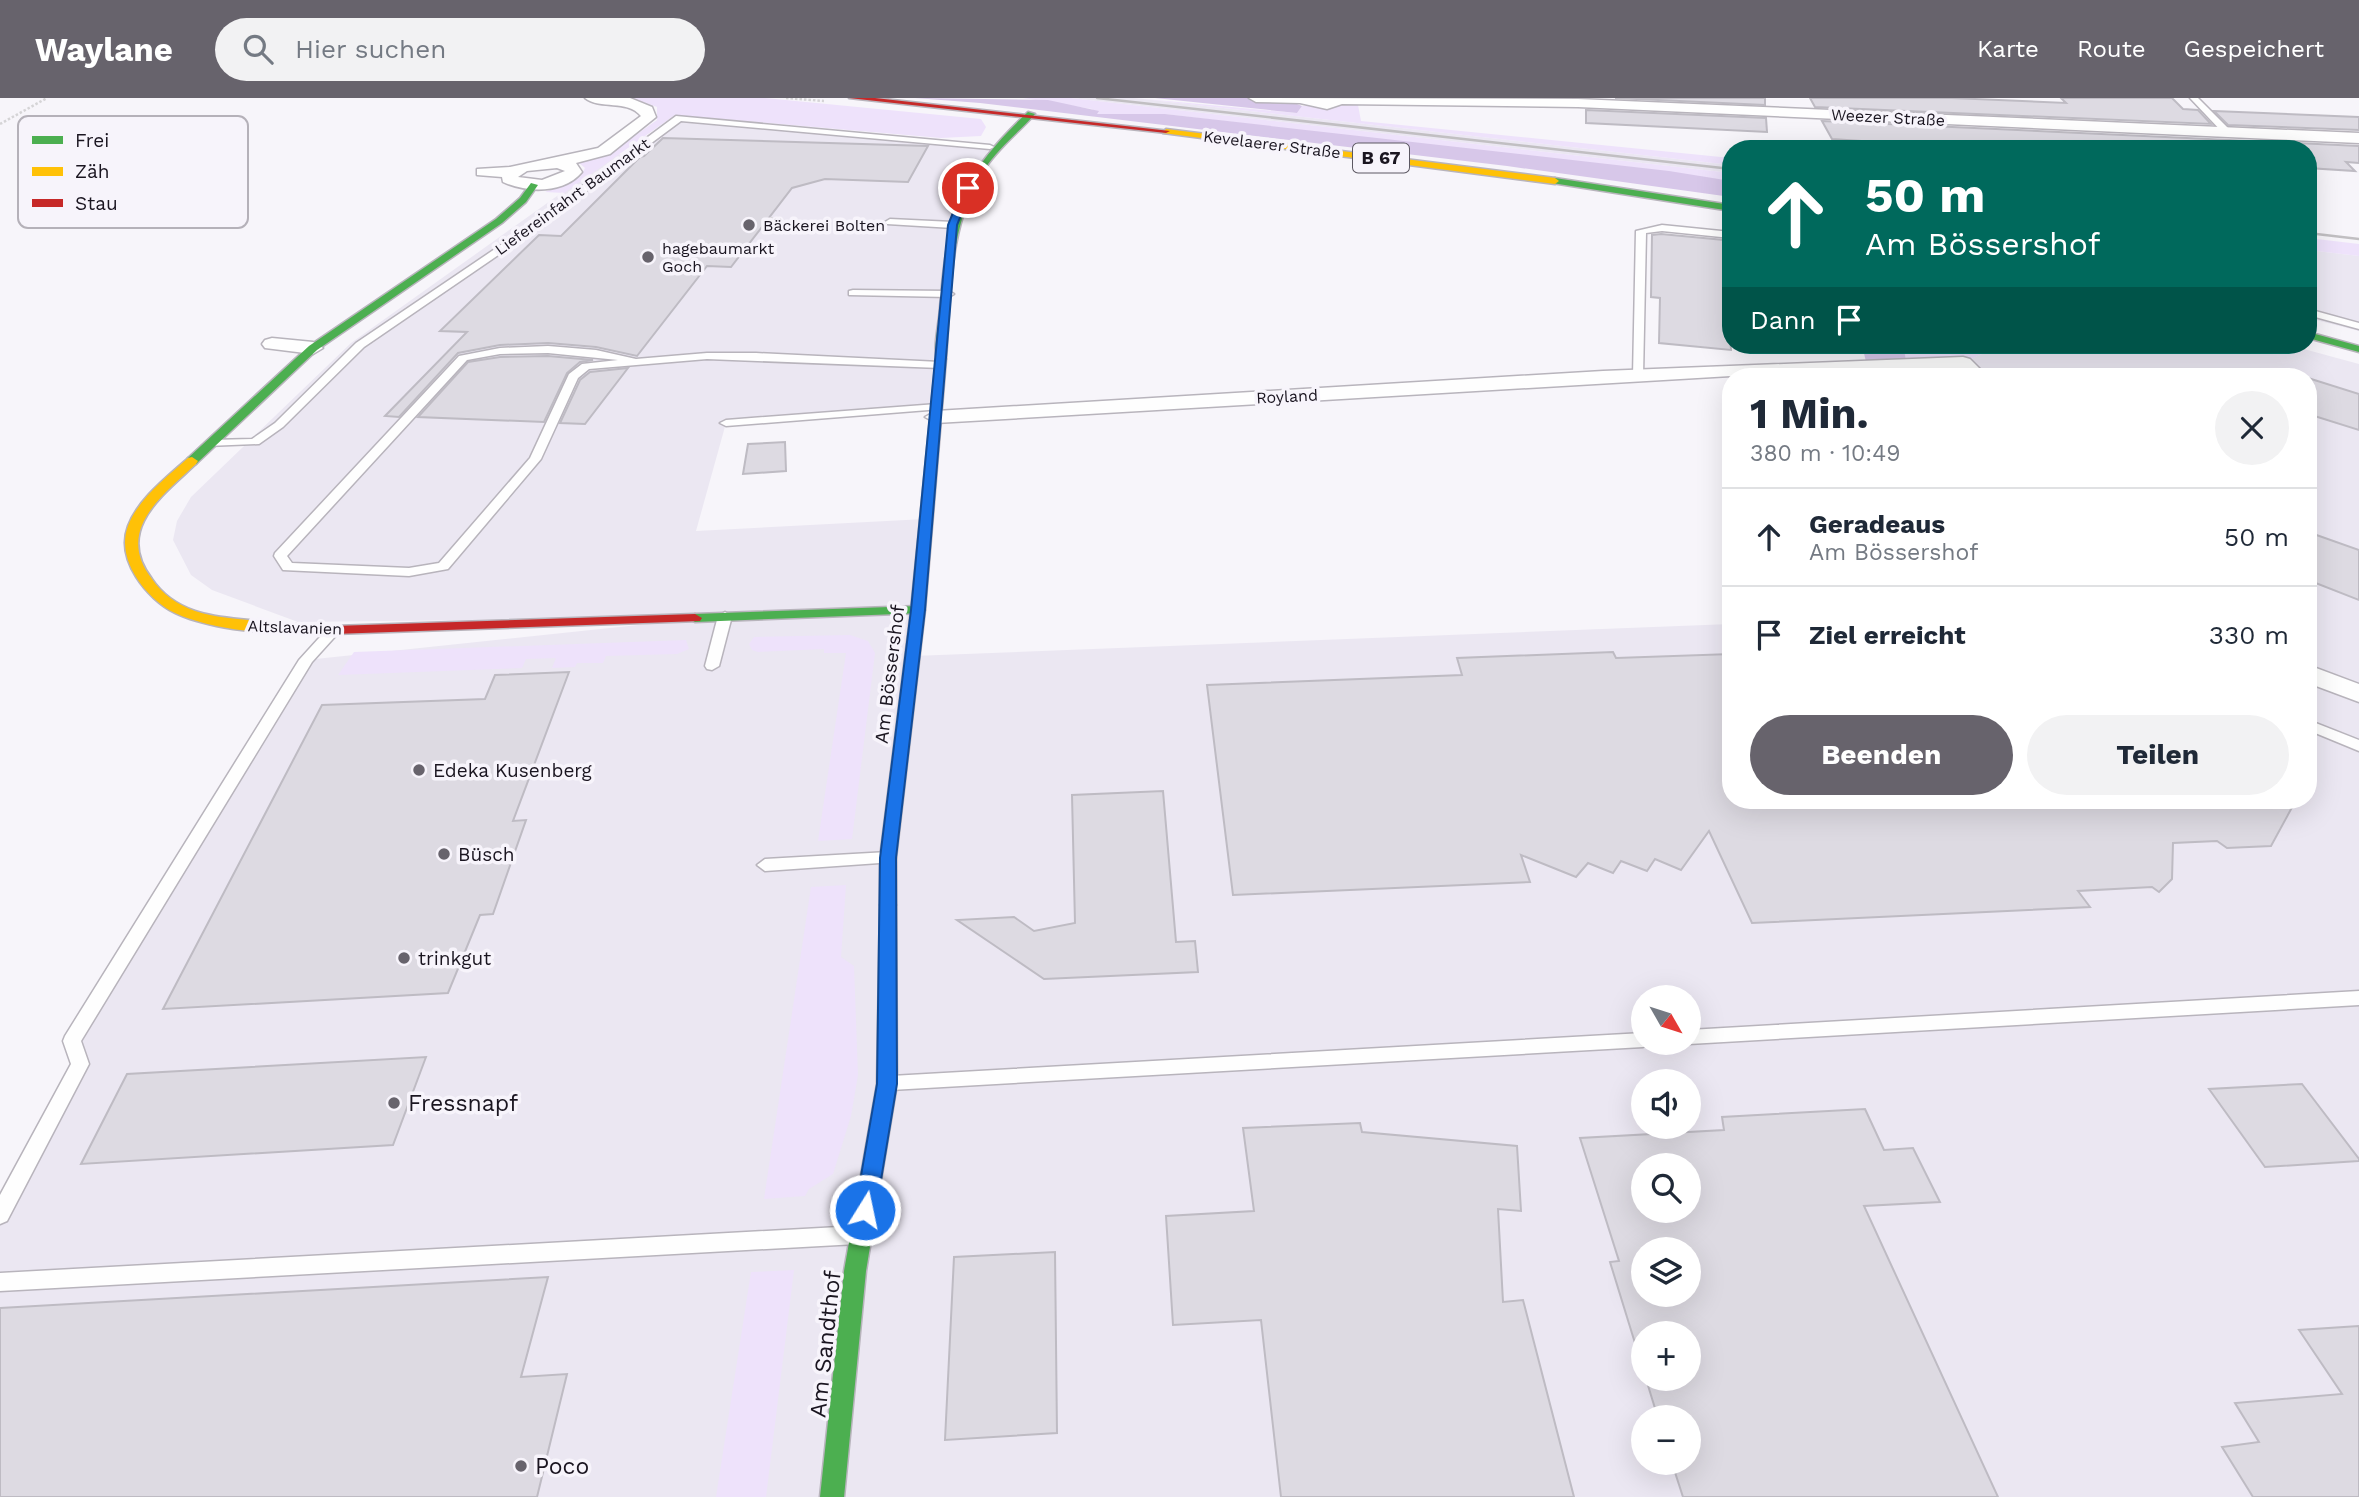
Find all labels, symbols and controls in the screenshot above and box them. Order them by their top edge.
search box [215,18,705,81]
text: Waylane [35,30,173,69]
icon: search [239,30,277,68]
text: Hier suchen [295,34,446,64]
text: Karte [1977,35,2039,63]
text: Route [2077,35,2146,63]
text: Gespeichert [2184,35,2324,63]
street label: Weezer Straße [1831,105,1945,130]
legend [18,116,248,228]
street label: Kevelaerer Straße [1202,127,1342,162]
text: Frei [75,129,109,152]
street label: Liefereinfahrt Baumarkt [491,134,654,259]
road number: B 67 [1353,144,1409,172]
pin [938,158,998,218]
text: Zäh [75,160,110,183]
text: 50 m [1865,166,1985,224]
icon: ahead [1750,168,1841,259]
icon: arrive [949,169,987,207]
text: Stau [75,192,118,215]
place label: Bäckerei Bolten [763,216,885,235]
marker: Bäckerei Bolten [741,217,757,233]
text: Am Bössershof [1865,225,2100,263]
place label: hagebaumarkt Goch [662,239,775,276]
marker: hagebaumarkt Goch [640,249,656,265]
icon: arrive [1830,301,1868,339]
text: Dann [1750,305,1816,335]
street label: Royland [1256,385,1318,408]
text: 1 Min. [1750,389,1869,438]
button: close [2215,391,2289,465]
text: 380 m · 10:49 [1750,440,1900,467]
text: Geradeaus [1809,509,1945,539]
icon: ahead [1750,518,1788,556]
text: 50 m [2224,522,2289,552]
text: Am Bössershof [1809,539,1978,566]
street label: Am Bössershof [870,603,909,745]
street label: Altslavanien [247,616,342,639]
icon: arrive [1750,616,1788,654]
text: Ziel erreicht [1809,620,1966,650]
text: 330 m [2209,620,2289,650]
button: Beenden [1750,715,2013,795]
button: Teilen [2027,715,2289,795]
place label: Edeka Kusenberg [433,759,593,782]
marker: Edeka Kusenberg [411,762,427,778]
place label: Büsch [458,843,515,866]
marker: Büsch [436,846,452,862]
place label: trinkgut [418,947,491,970]
marker: trinkgut [396,950,412,966]
north arrow [1631,985,1701,1055]
map controls [1631,985,1701,1475]
button: sound [1631,1069,1701,1139]
place label: Fressnapf [408,1090,518,1117]
marker: Fressnapf [386,1095,402,1111]
button: search [1631,1153,1701,1223]
position arrow [828,1173,902,1247]
button: layers [1631,1237,1701,1307]
street label: Am Sandthof [804,1269,847,1419]
button: + [1631,1321,1701,1391]
button: − [1631,1405,1701,1475]
place label: Poco [535,1453,589,1480]
marker: Poco [513,1458,529,1474]

